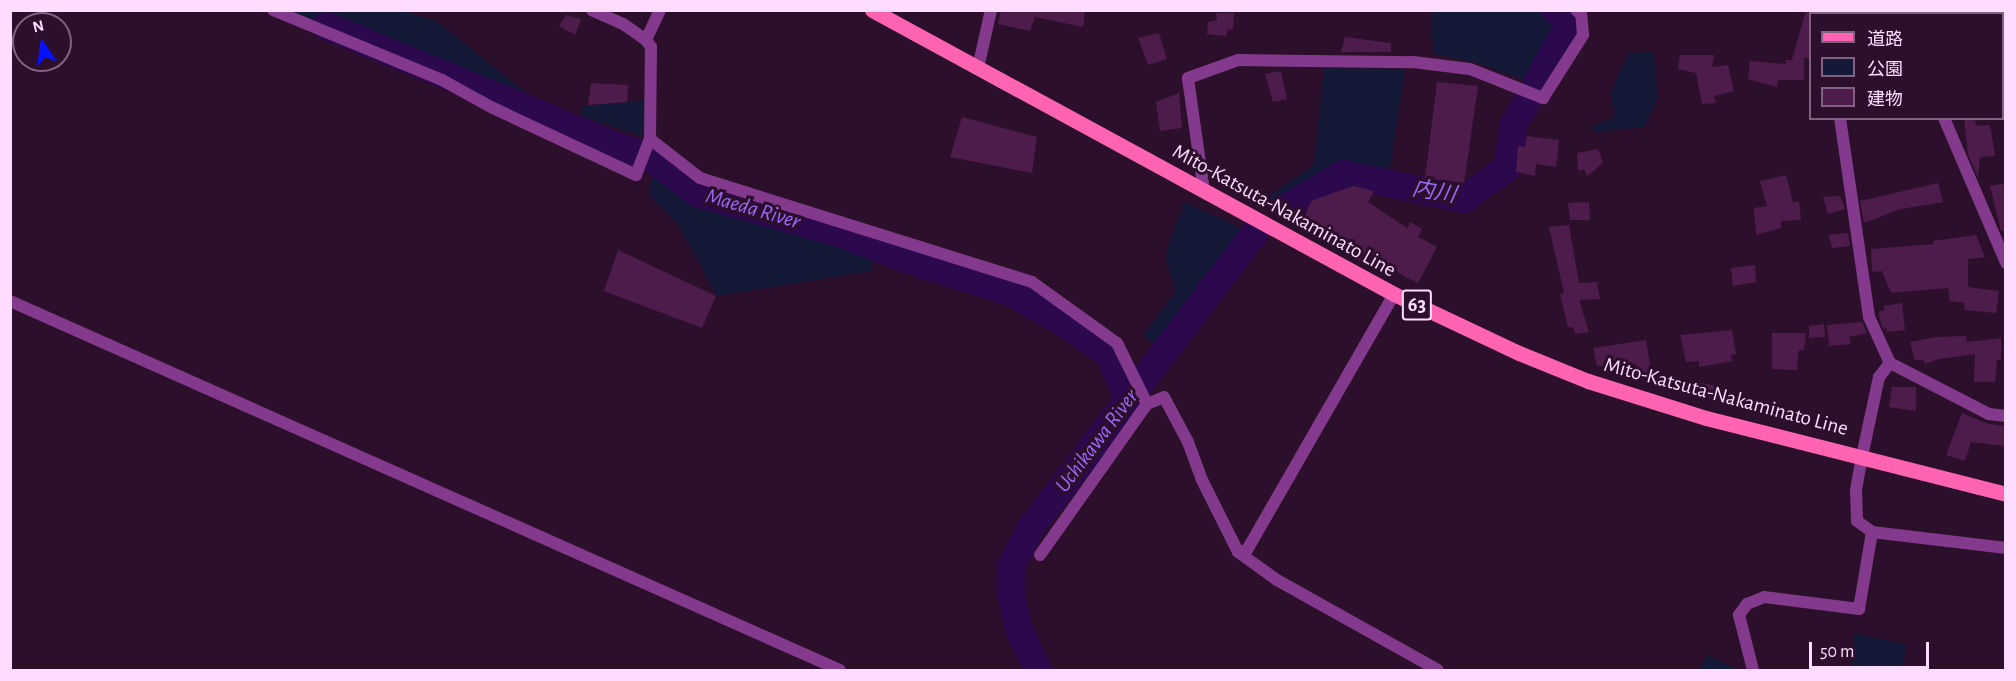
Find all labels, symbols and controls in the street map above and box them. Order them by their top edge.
north arrow [12,12,72,72]
legend [1809,12,2004,120]
text: N [31,17,46,35]
text: 道路 [1867,31,1903,49]
text: 公園 [1867,61,1903,79]
text: 建物 [1867,91,1903,109]
street label: Mito-Katsuta-Nakaminato Line [1168,139,1400,283]
water label: 内川 [1410,175,1458,209]
water label: Maeda River [703,183,803,235]
road number: 63 [1400,288,1434,322]
street label: Mito-Katsuta-Nakaminato Line [1601,352,1851,442]
water label: Uchikawa River [1050,384,1144,498]
scale bar [1812,630,1932,668]
text: 50 m [1820,643,1854,661]

